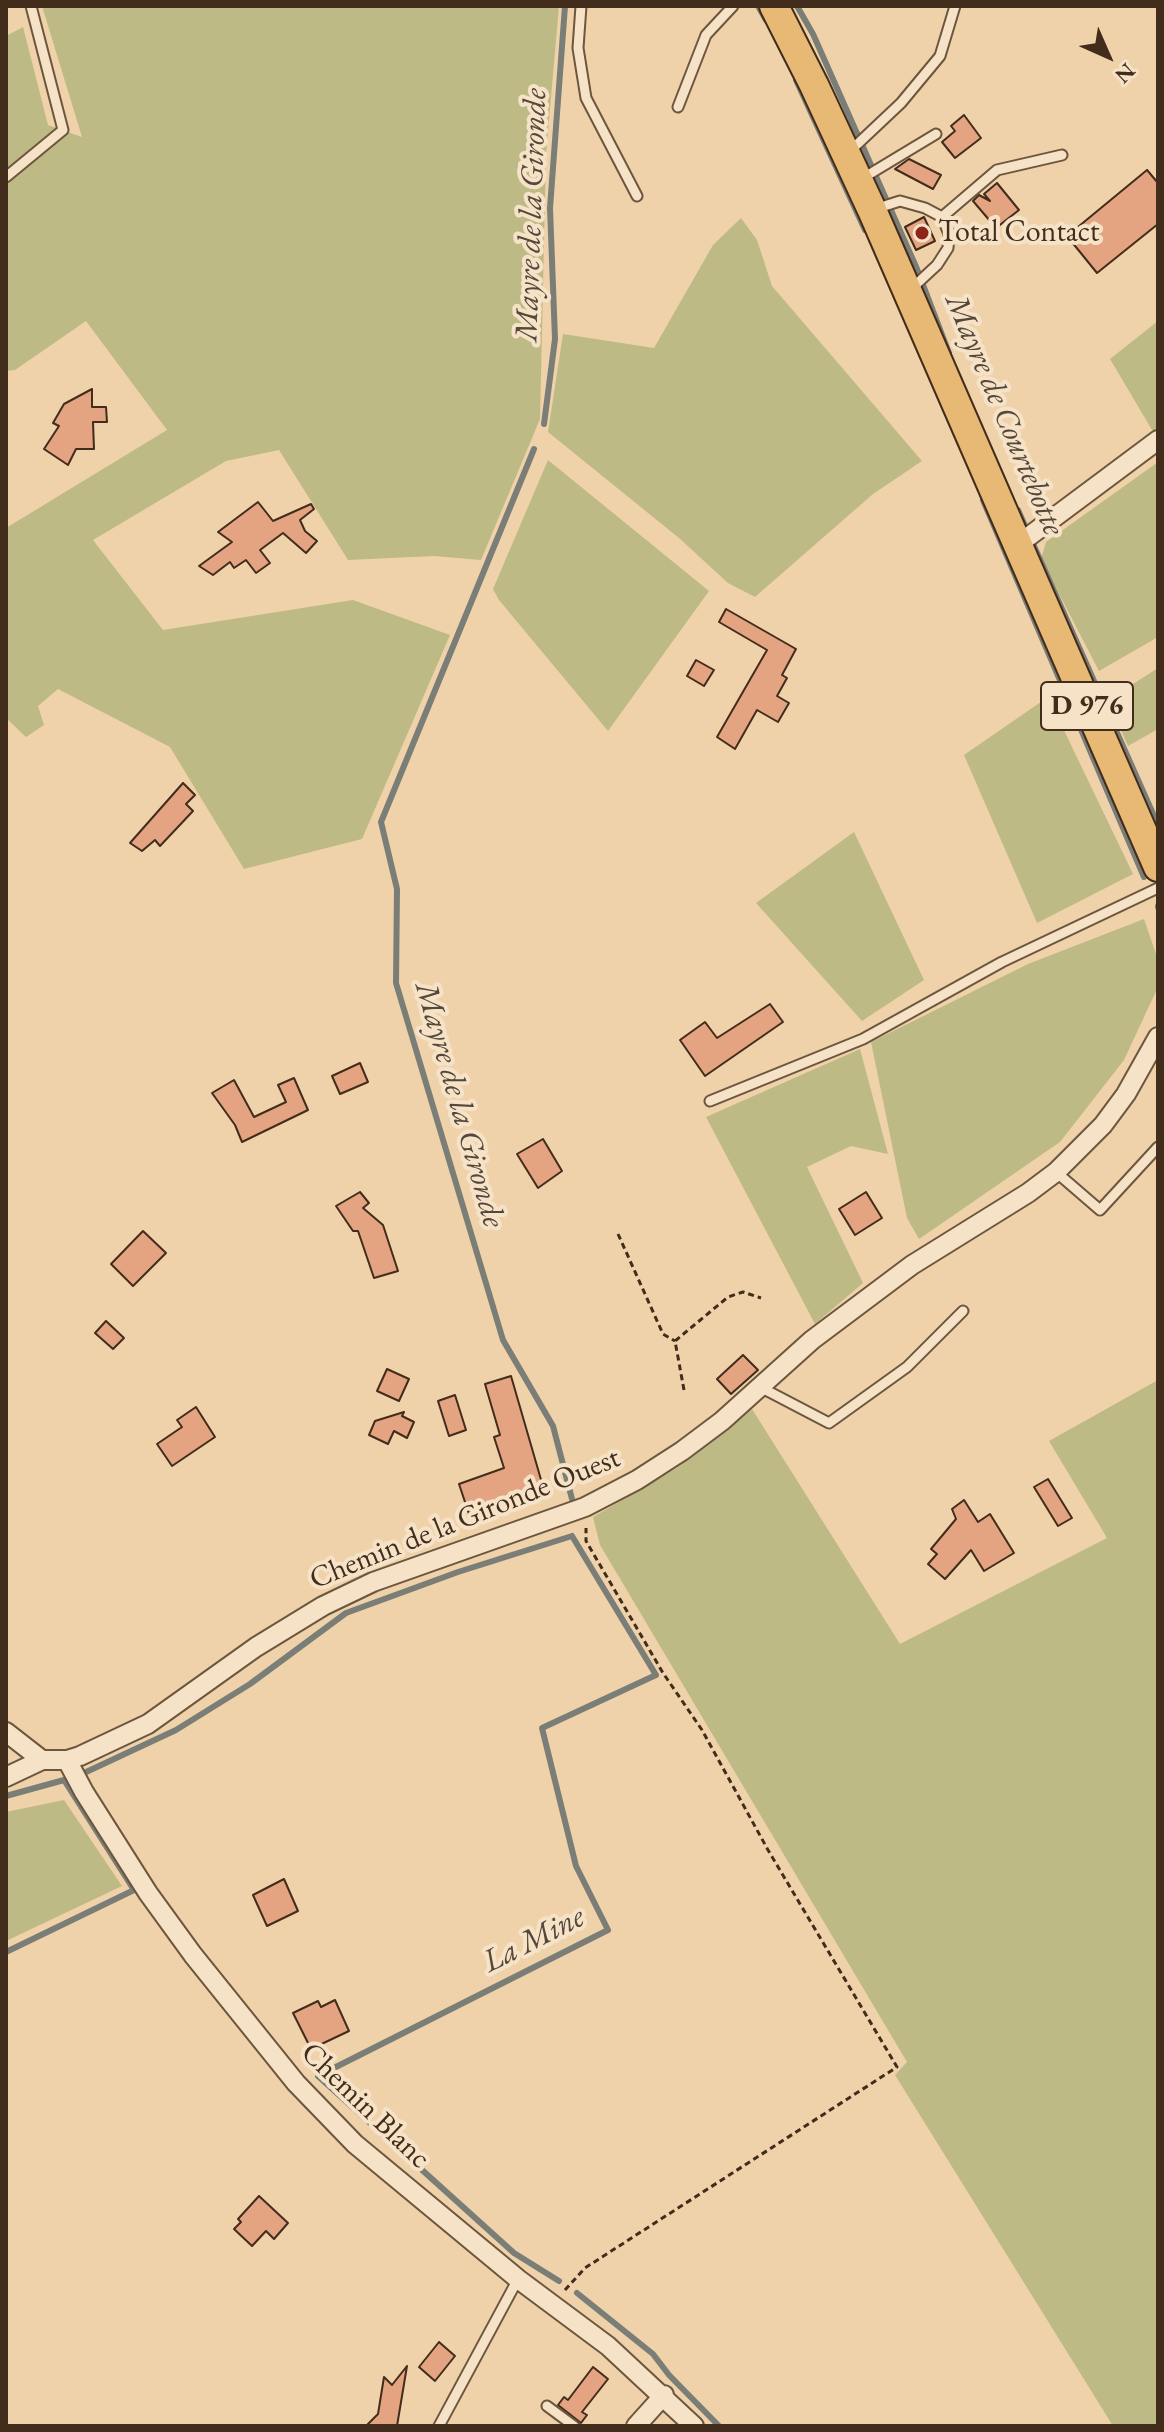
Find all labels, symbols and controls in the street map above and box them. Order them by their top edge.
north arrow [1068,16,1148,96]
text: N [1109,57,1142,90]
water label: Mayre de la Gironde [508,88,556,342]
place label: Total Contact [938,215,1099,251]
marker: Total Contact [913,224,931,242]
water label: Mayre de Courtebotte [936,288,1072,542]
road number: D 976 [1041,682,1133,730]
water label: Mayre de la Gironde [406,978,512,1232]
street label: Chemin de la Gironde Ouest [305,1440,625,1598]
water label: La Mine [477,1898,591,1982]
street label: Chemin Blanc [293,2035,437,2177]

